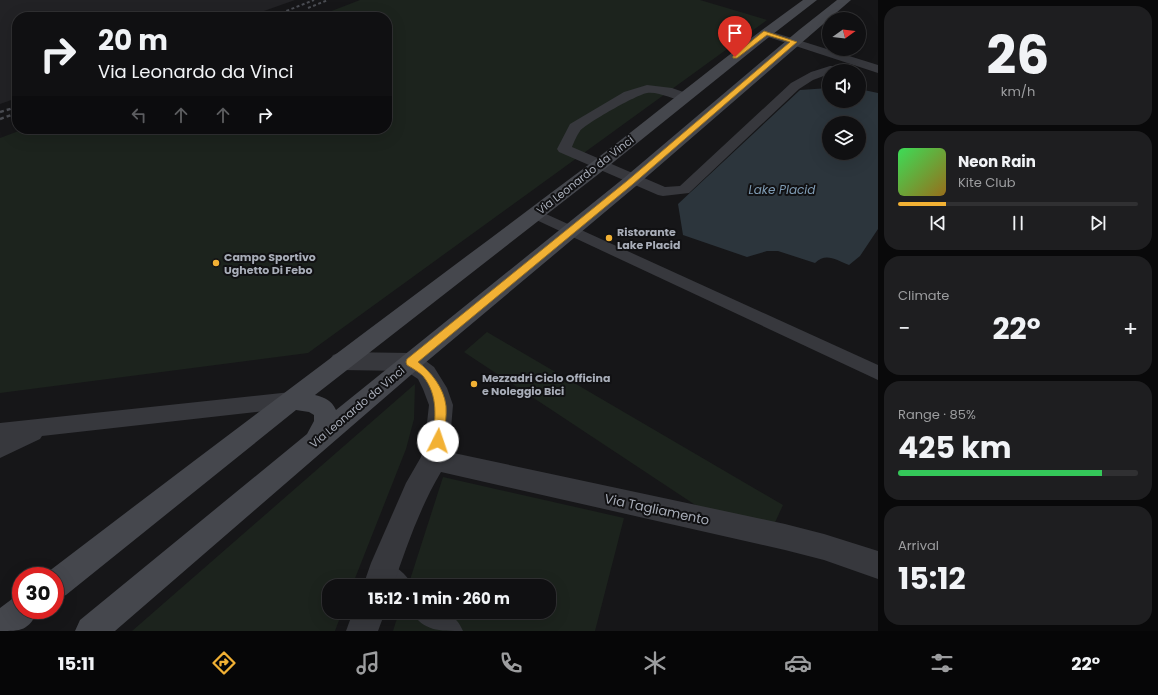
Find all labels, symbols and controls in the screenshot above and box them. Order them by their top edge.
north arrow [822,12,866,56]
map controls [822,12,866,160]
pin [718,16,752,57]
text: 26 [987,19,1049,92]
text: 20 m [98,21,168,60]
icon: arrive [724,22,746,44]
icon: right [32,28,84,80]
text: Via Leonardo da Vinci [98,59,294,84]
button: sound [822,64,866,108]
text: km/h [1001,82,1035,101]
icon: left [128,104,150,126]
icon: ahead [170,104,192,126]
icon: ahead [212,104,234,126]
icon: right [254,104,276,126]
button: layers [822,116,866,160]
street label: Via Leonardo da Vinci [533,132,637,218]
text: Neon Rain [958,151,1036,172]
text: Kite Club [958,173,1016,192]
water label: Lake Placid [749,181,816,198]
icon: previous [927,212,949,234]
icon: pause [1007,212,1029,234]
icon: next [1087,212,1109,234]
place label: Ristorante Lake Placid [617,224,681,253]
marker: Ristorante Lake Placid [604,233,614,243]
place label: Campo Sportivo Ughetto Di Febo [224,249,316,278]
marker: Campo Sportivo Ughetto Di Febo [211,258,221,268]
text: Climate [898,286,949,305]
text: 22° [992,307,1041,350]
text: − [898,313,910,344]
text: + [1123,313,1138,344]
street label: Via Leonardo da Vinci [306,362,408,452]
place label: Mezzadri Ciclo Officina e Noleggio Bici [482,370,610,399]
marker: Mezzadri Ciclo Officina e Noleggio Bici [469,379,479,389]
text: Range · 85% [898,405,976,424]
position arrow [417,420,459,462]
text: 425 km [898,426,1012,469]
street label: Via Tagliamento [603,489,711,530]
text: Arrival [898,536,939,555]
text: 15:12 [898,557,966,600]
speed limit sign: 30 [12,567,64,619]
text: 15:12 · 1 min · 260 m [368,588,510,609]
icon: directions [210,649,238,677]
icon: music [354,649,382,677]
icon: phone [497,649,525,677]
icon: climate [641,649,669,677]
icon: car [784,649,812,677]
icon: filters [928,649,956,677]
text: 15:11 [58,651,95,676]
text: 22° [1071,651,1100,676]

